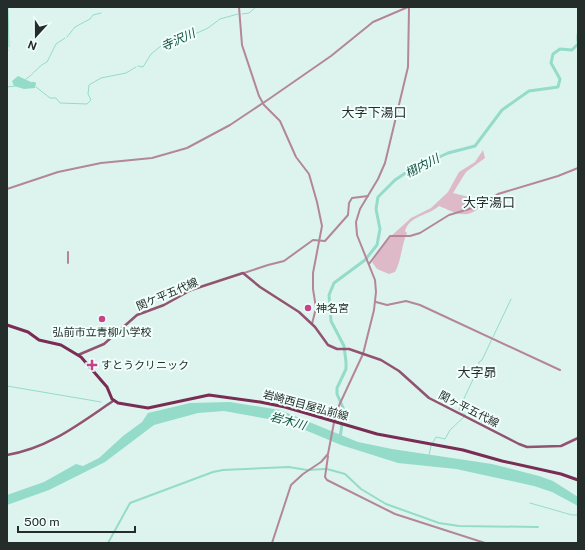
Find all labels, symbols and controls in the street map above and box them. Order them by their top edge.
north arrow [16,16,56,56]
water label: 寺沢川 [159,25,199,54]
text: N [26,38,39,52]
district label: 大字下湯口 [341,105,407,120]
water label: 栩内川 [403,151,443,180]
district label: 大字湯口 [463,195,515,210]
street label: 関ケ平五代線 [134,276,200,312]
place label: 神名宮 [316,302,349,314]
marker: 神名宮 [303,303,313,313]
marker: 弘前市立青柳小学校 [97,314,107,324]
place label: 弘前市立青柳小学校 [53,326,152,338]
marker: すとうクリニック [86,359,98,371]
place label: すとうクリニック [101,359,189,371]
district label: 大字昴 [457,365,497,380]
street label: 岩崎西目屋弘前線 [262,388,350,422]
street label: 関ヶ平五代線 [437,389,501,429]
water label: 岩木川 [269,409,309,433]
scale bar [18,508,135,534]
text: 500 m [24,515,60,529]

